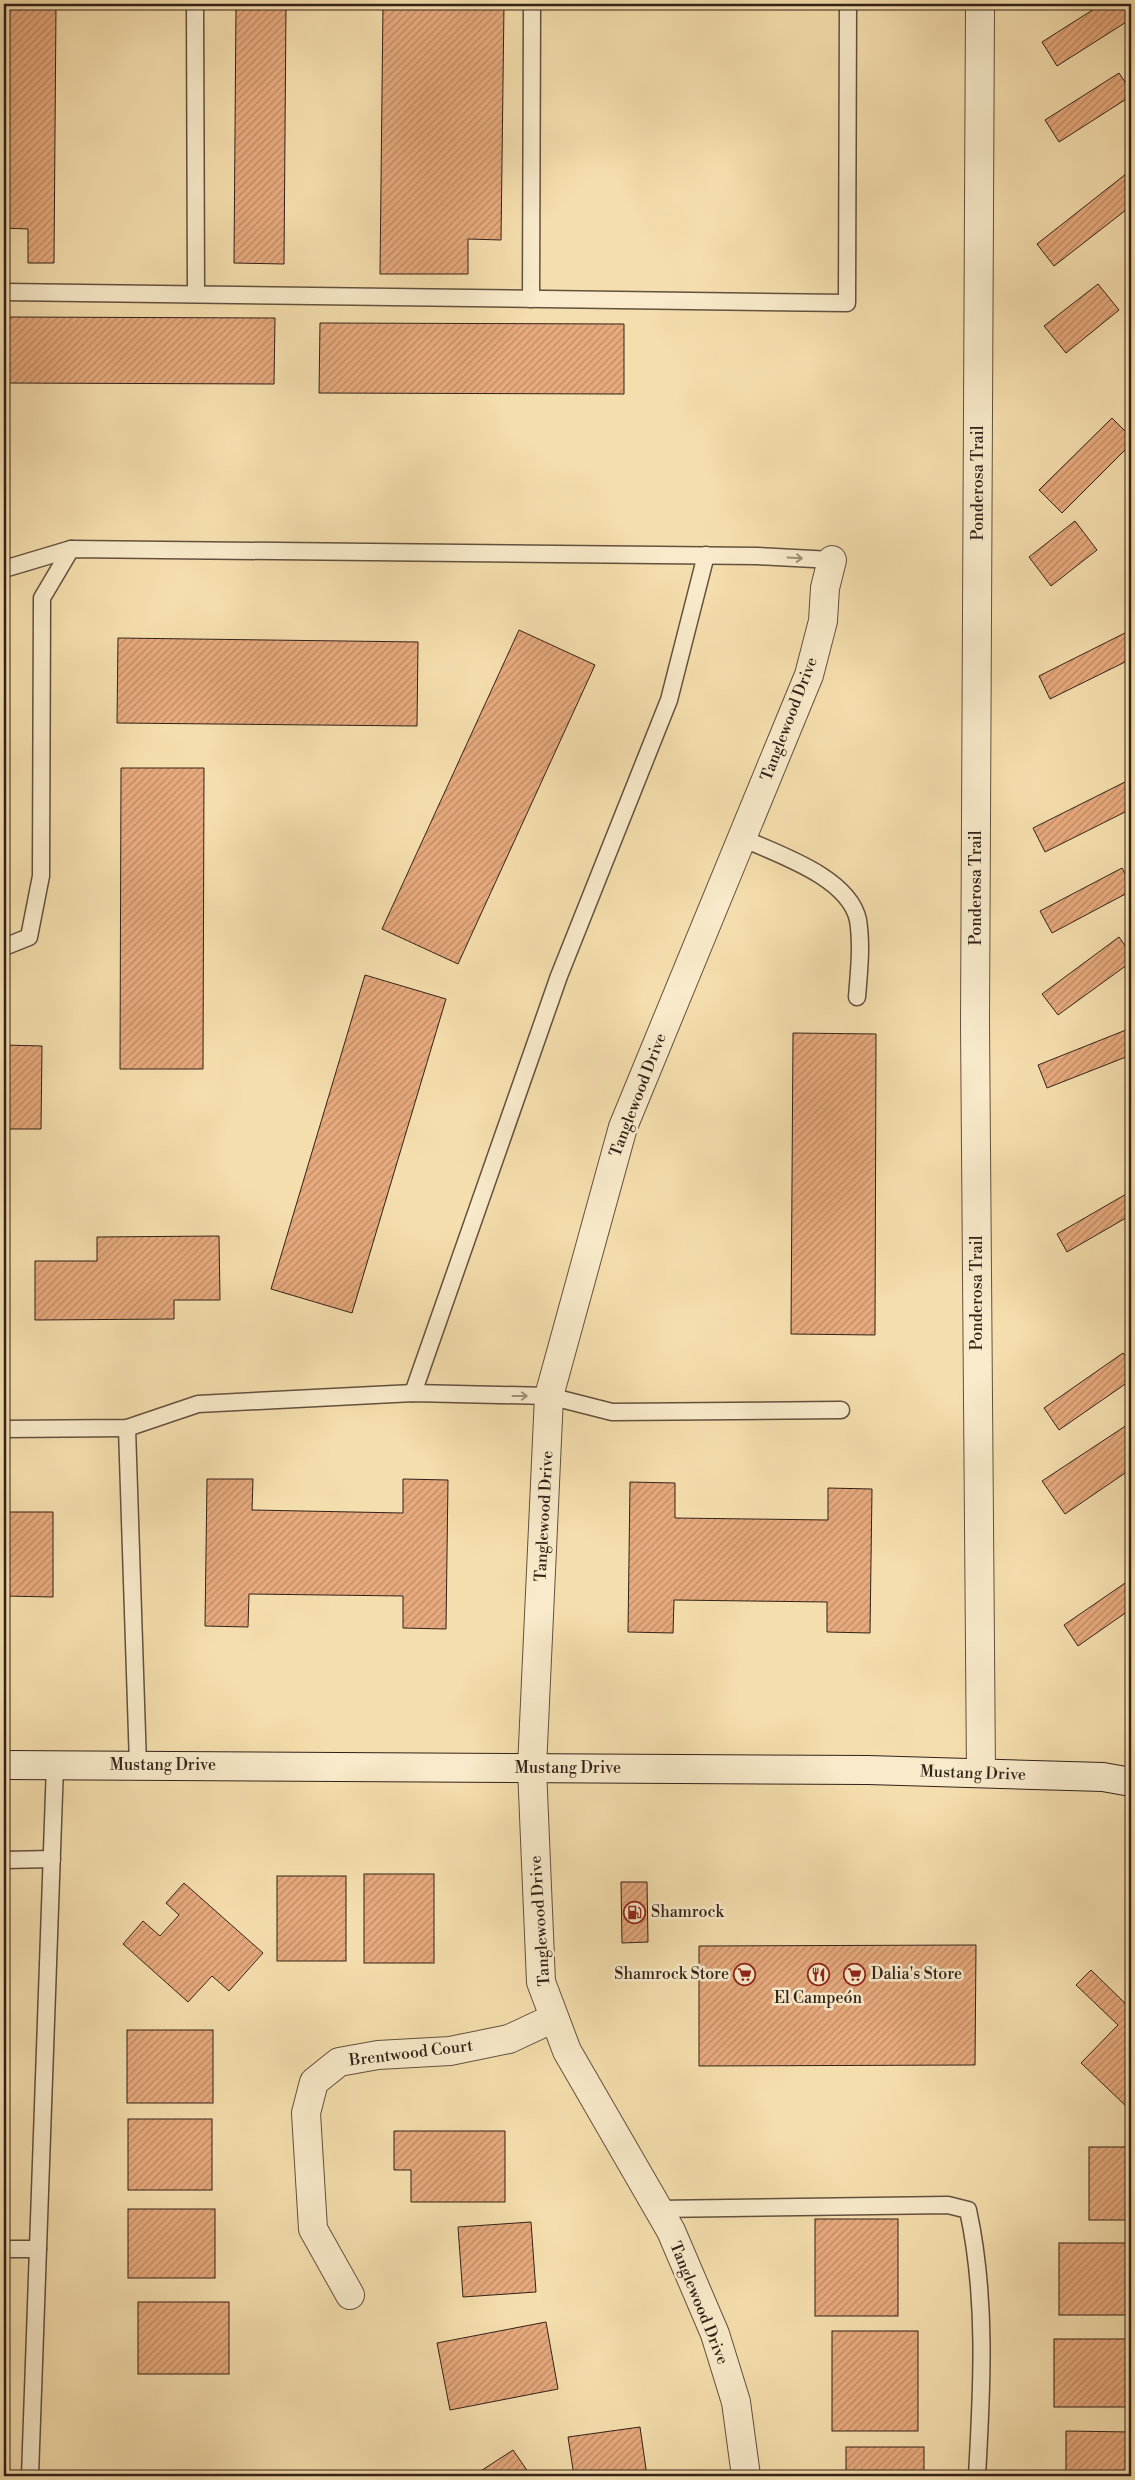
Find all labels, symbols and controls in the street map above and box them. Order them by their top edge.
street label: Ponderosa Trail [968,425,988,541]
one-way arrow [786,554,802,563]
street label: Tanglewood Drive [756,654,822,784]
street label: Ponderosa Trail [966,830,986,946]
street label: Tanglewood Drive [605,1030,671,1160]
street label: Ponderosa Trail [967,1235,987,1351]
one-way arrow [512,1391,528,1401]
street label: Tanglewood Drive [531,1450,557,1582]
street label: Mustang Drive [110,1755,216,1775]
street label: Mustang Drive [515,1758,621,1778]
street label: Mustang Drive [920,1761,1026,1785]
street label: Tanglewood Drive [525,1855,555,1987]
fuel station icon: Shamrock [623,1900,647,1924]
place label: Shamrock [651,1902,726,1922]
supermarket icon: Shamrock Store [733,1962,757,1986]
restaurant icon: El Campeón [806,1962,830,1986]
supermarket icon: Dalia's Store [843,1962,867,1986]
place label: Shamrock Store [614,1964,729,1984]
place label: Dalia's Store [871,1964,962,1984]
place label: El Campeón [774,1988,862,2008]
street label: Brentwood Court [347,2035,474,2071]
street label: Tanglewood Drive [665,2239,733,2367]

